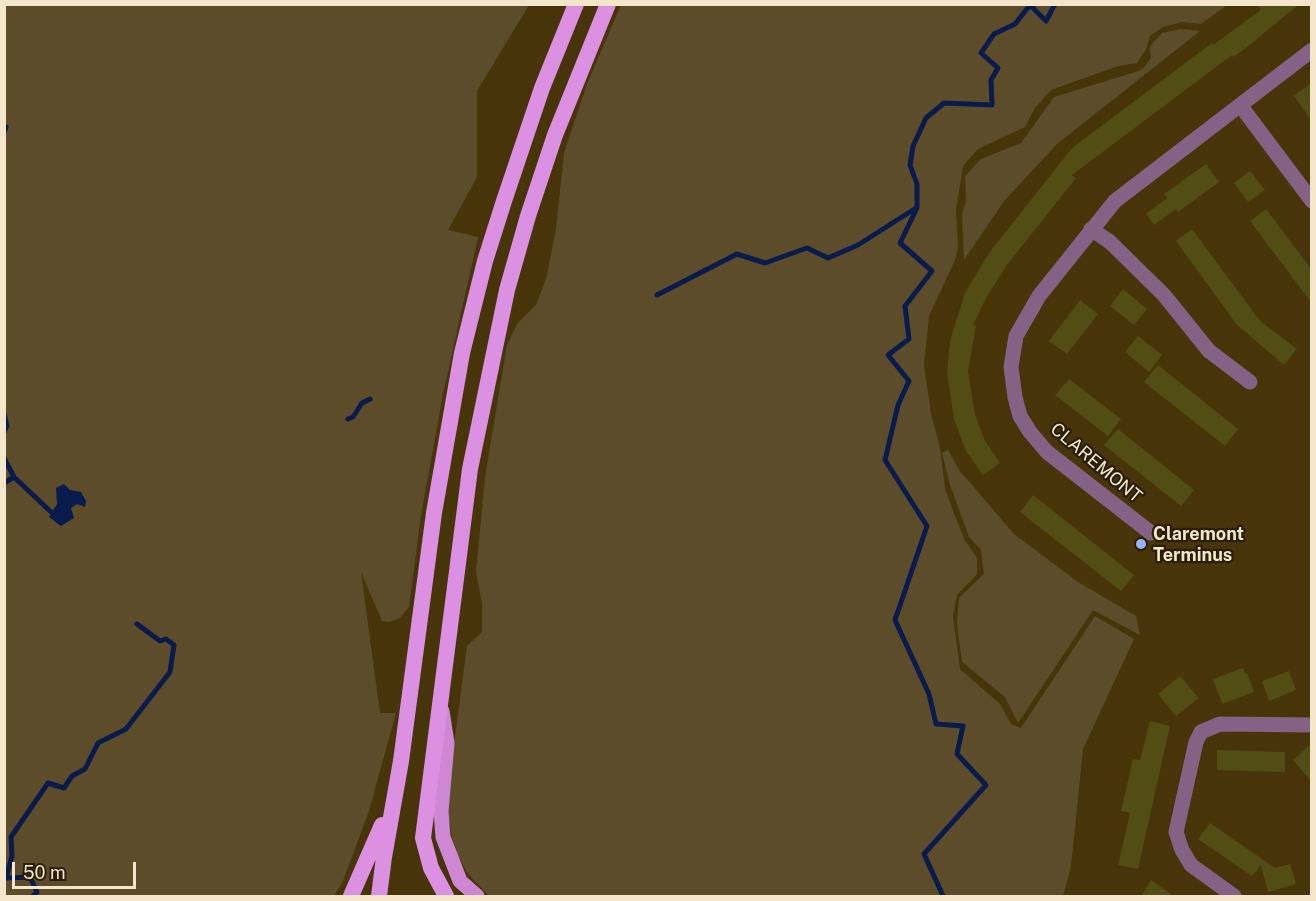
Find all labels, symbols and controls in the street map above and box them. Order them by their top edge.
street label: CLAREMONT [1046,419,1146,507]
place label: Claremont Terminus [1153,523,1244,566]
marker: Claremont Terminus [1134,537,1148,551]
scale bar [15,850,140,888]
text: 50 m [23,862,66,883]

